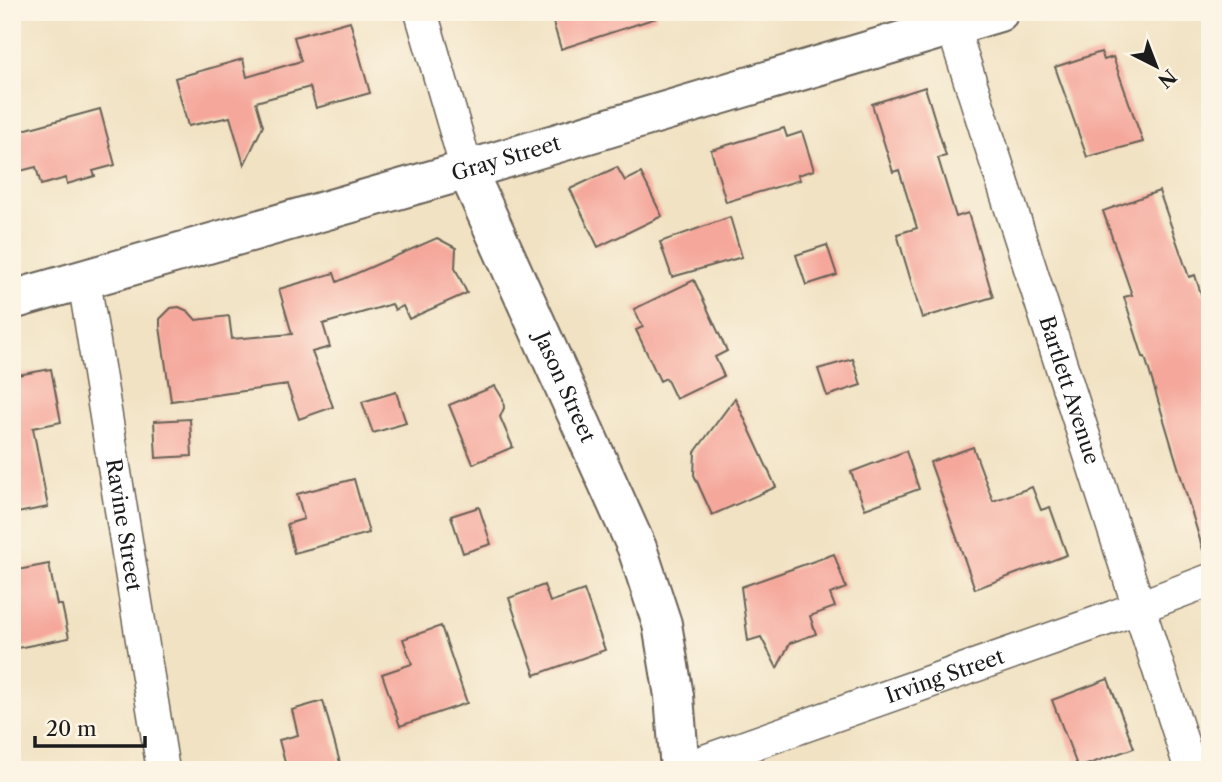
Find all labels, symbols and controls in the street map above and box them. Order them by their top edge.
north arrow [1120,32,1190,102]
text: N [1153,64,1181,92]
street label: Gray Street [449,130,564,186]
street label: Bartlett Avenue [1034,313,1105,467]
street label: Jason Street [528,325,601,447]
street label: Ravine Street [101,457,147,593]
street label: Irving Street [882,643,1008,708]
scale bar [35,705,145,749]
text: 20 m [46,716,97,741]

